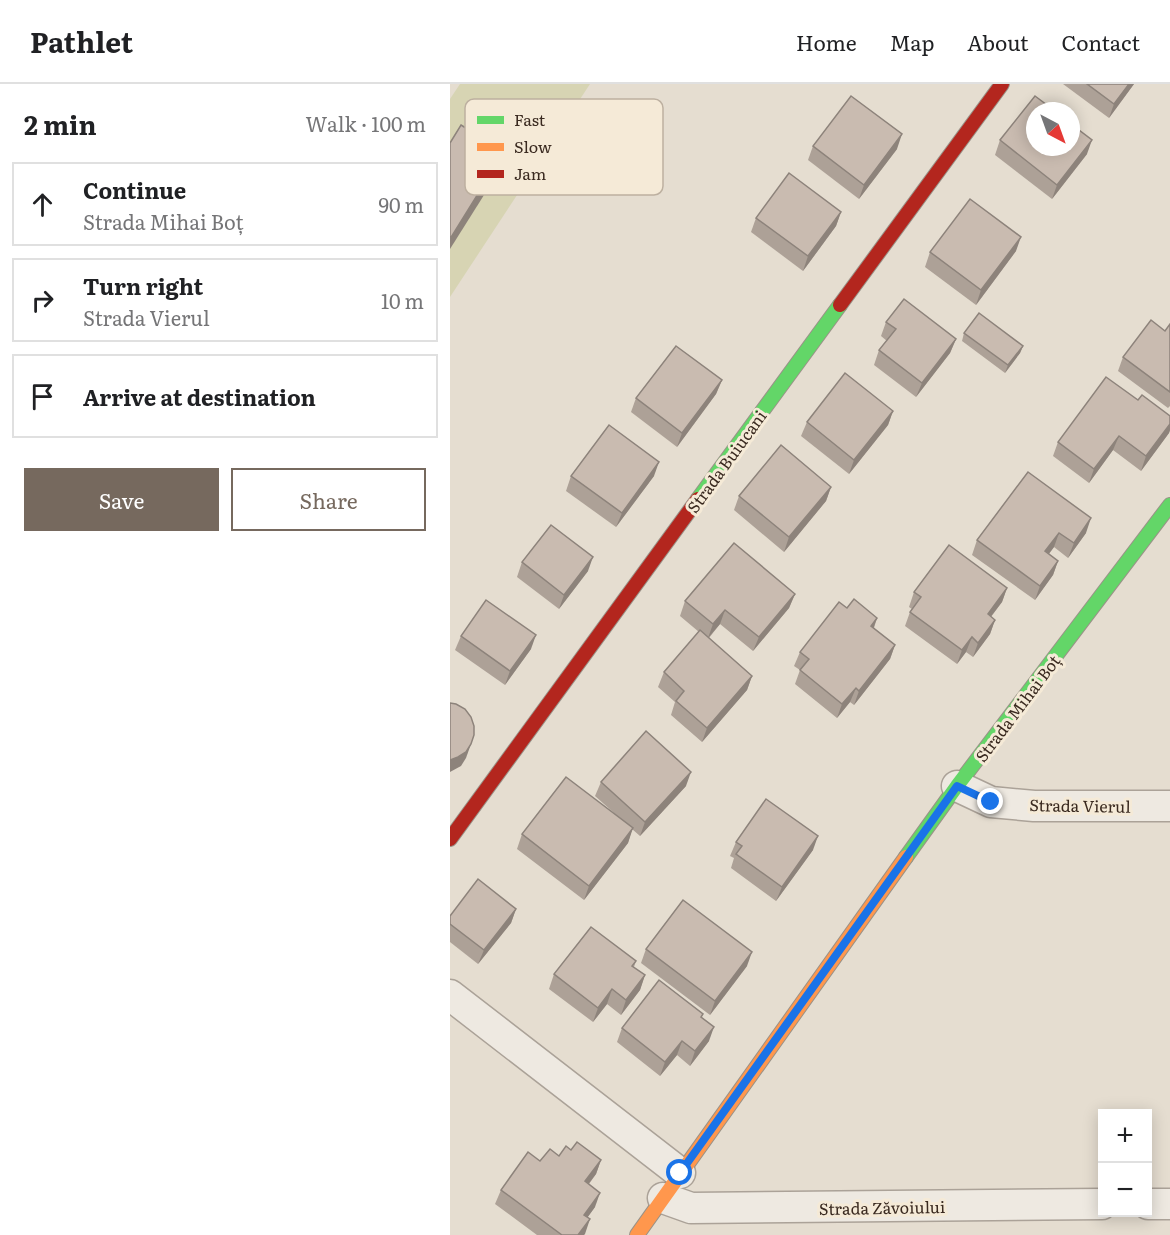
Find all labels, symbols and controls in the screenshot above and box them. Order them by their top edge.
text: Pathlet [30,20,133,62]
text: Home [796,26,857,57]
text: Map [890,26,934,57]
text: About [967,26,1029,57]
text: Contact [1062,26,1140,57]
legend [465,99,663,195]
north arrow [1026,102,1080,156]
text: 2 min [24,104,97,143]
text: Fast [514,107,546,131]
text: Walk · 100 m [305,108,426,138]
text: Slow [514,134,552,158]
text: Jam [514,161,547,185]
text: Continue [83,173,186,206]
icon: ahead [26,188,59,221]
text: 90 m [379,189,424,219]
text: Strada Mihai Boț [83,206,243,236]
text: Turn right [83,269,203,302]
icon: right [26,284,59,317]
text: 10 m [381,285,424,315]
text: Strada Vierul [83,302,210,332]
icon: arrive [26,380,59,413]
text: Arrive at destination [83,380,316,413]
street label: Strada Buiucani [680,405,772,517]
button: Save [24,468,219,531]
button: Share [231,468,426,531]
street label: Strada Mihai Boț [969,649,1066,766]
route end [977,788,1003,814]
street label: Strada Vierul [1029,792,1131,818]
map controls [1098,1109,1152,1217]
button: + [1098,1109,1152,1163]
route start [666,1159,692,1185]
button: − [1098,1163,1152,1217]
street label: Strada Zăvoiului [819,1194,945,1220]

